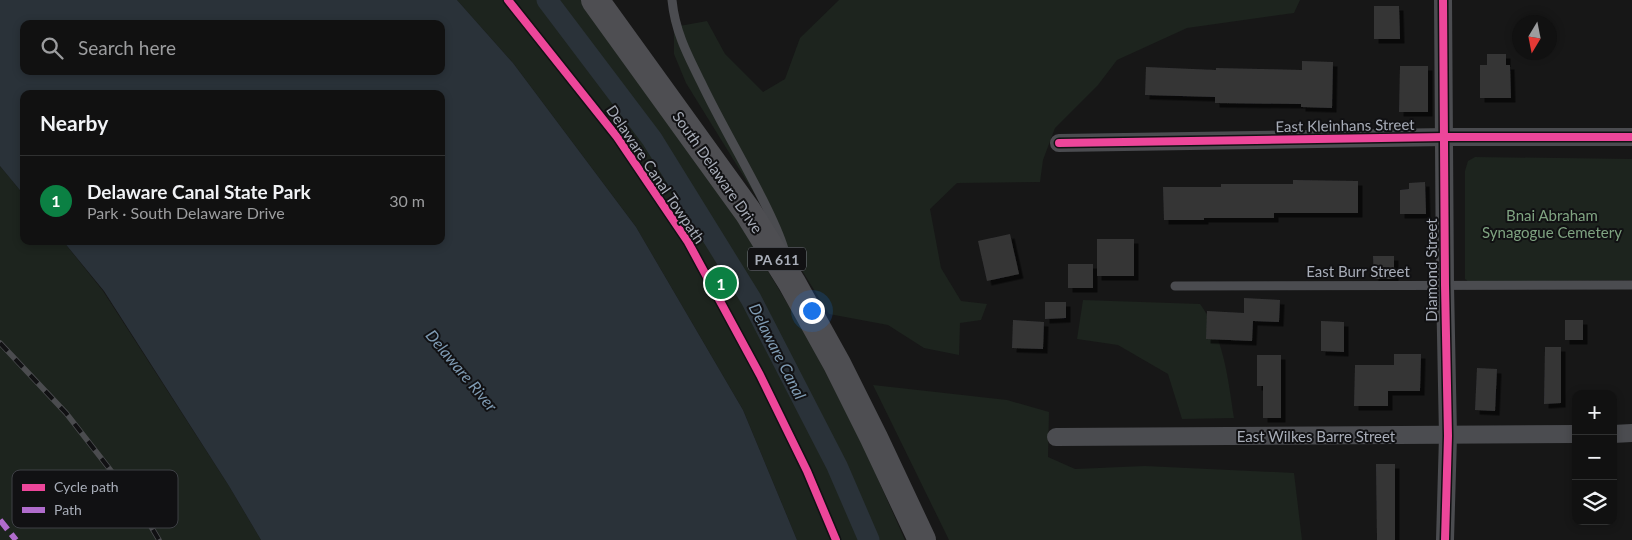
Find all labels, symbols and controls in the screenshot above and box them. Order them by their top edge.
north arrow [1512,15,1557,60]
search box [20,20,445,75]
icon: search [38,34,66,62]
text: Search here [78,36,176,59]
street label: Delaware Canal Towpath [603,101,709,247]
street label: South Delaware Drive [669,108,767,236]
text: Nearby [40,110,108,135]
street label: East Kleinhans Street [1275,115,1415,135]
text: Delaware Canal State Park [87,180,311,203]
text: 1 [51,191,61,210]
text: 30 m [389,191,425,210]
text: Park · South Delaware Drive [87,203,285,222]
park label: Bnai Abraham Synagogue Cemetery [1482,206,1622,241]
street label: Diamond Street [1422,218,1440,322]
road number: PA 611 [748,248,806,270]
street label: East Burr Street [1306,262,1410,280]
pin: 1 [705,264,737,302]
your location [799,298,825,324]
water label: Delaware Canal [746,300,811,403]
water label: Delaware River [422,325,502,415]
map controls [1572,390,1617,525]
button: + [1572,390,1617,435]
street label: East Wilkes Barre Street [1237,427,1396,445]
button: − [1572,435,1617,480]
legend [12,470,178,528]
text: Cycle path [54,478,119,495]
button: layers [1572,480,1617,525]
text: Path [54,501,82,518]

